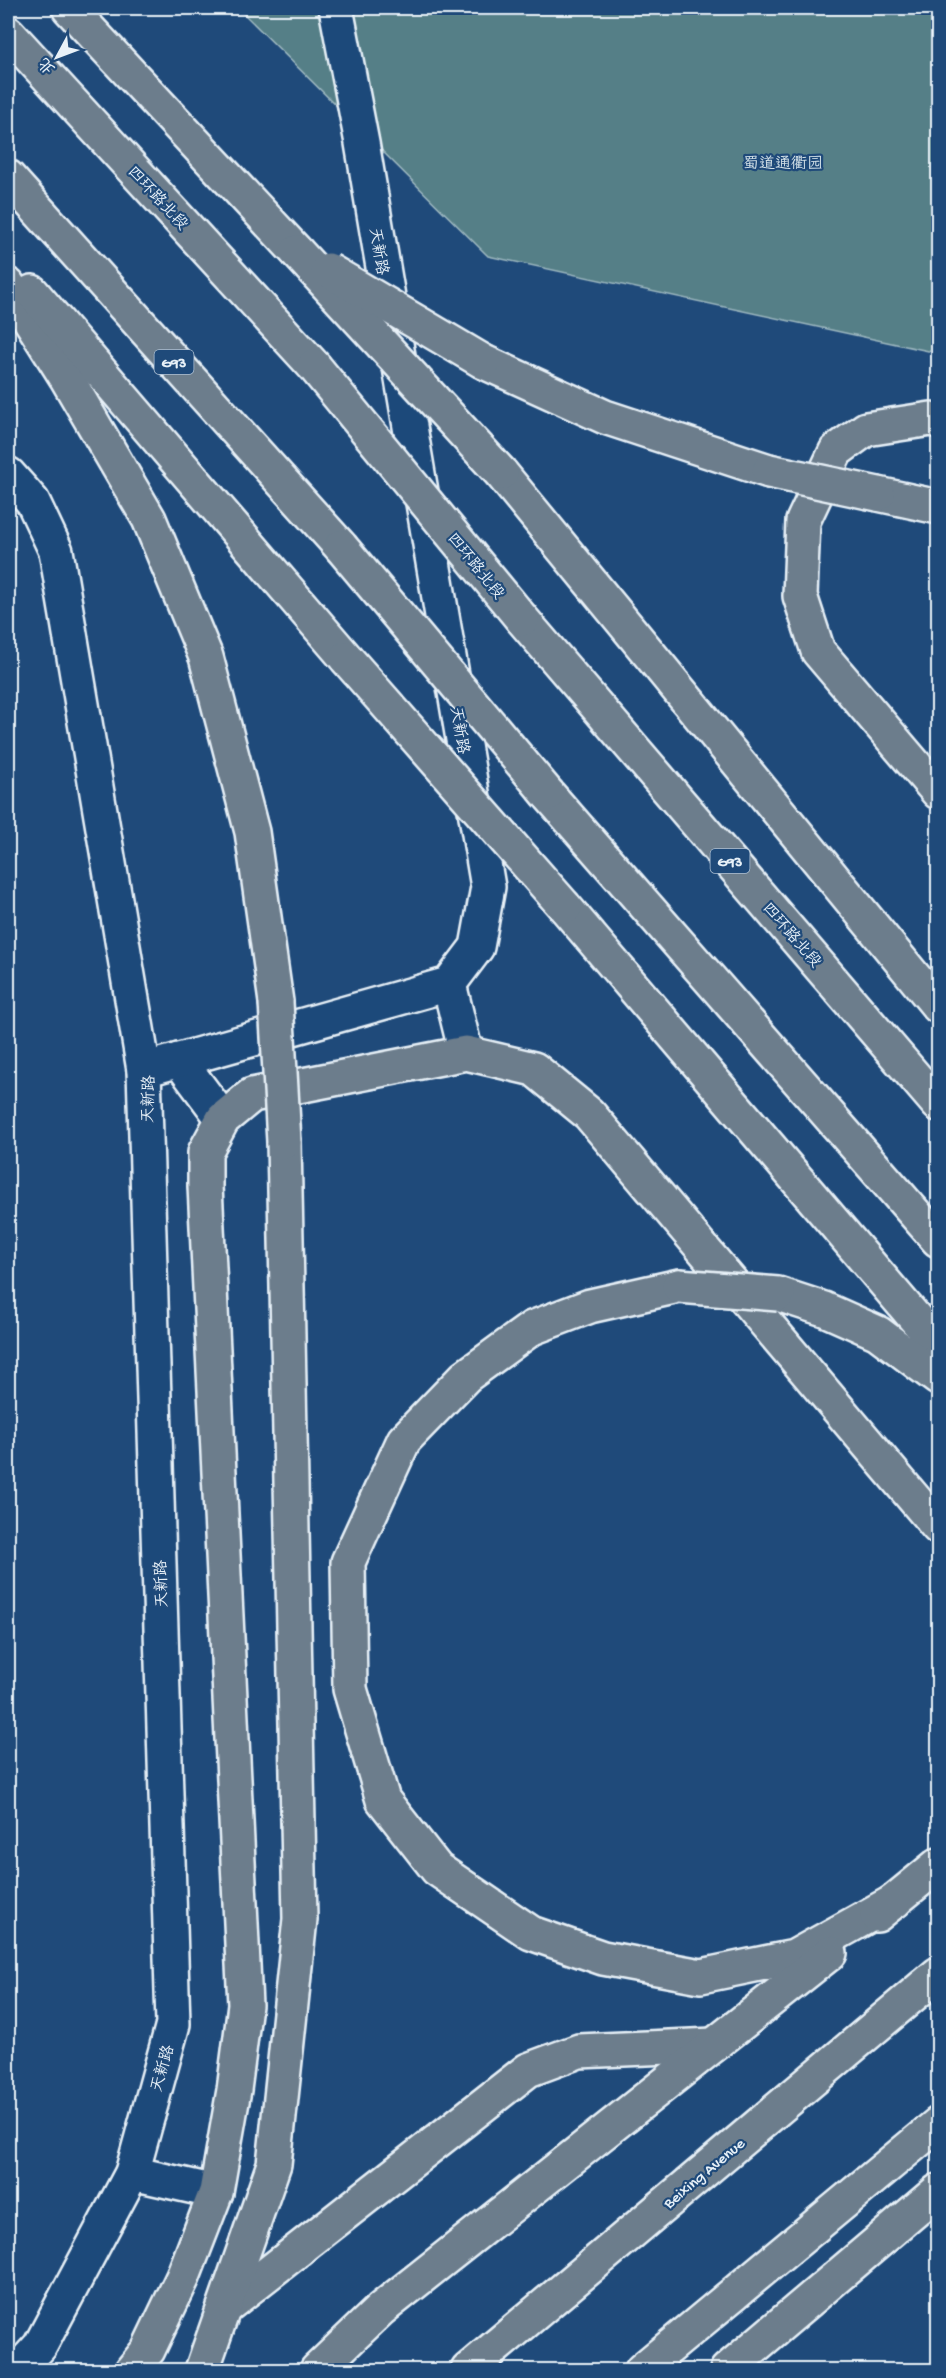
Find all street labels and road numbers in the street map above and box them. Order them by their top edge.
street label: 四环路北段 [122,162,192,235]
street label: 天新路 [363,226,392,277]
road number: G93 [154,350,194,374]
street label: 四环路北段 [442,529,508,604]
street label: 天新路 [444,705,473,756]
road number: G93 [710,849,750,873]
street label: 四环路北段 [757,899,825,973]
street label: 天新路 [138,1075,161,1123]
street label: 天新路 [151,1560,174,1608]
street label: 天新路 [147,2043,180,2095]
street label: Beixing Avenue [660,2135,750,2215]

